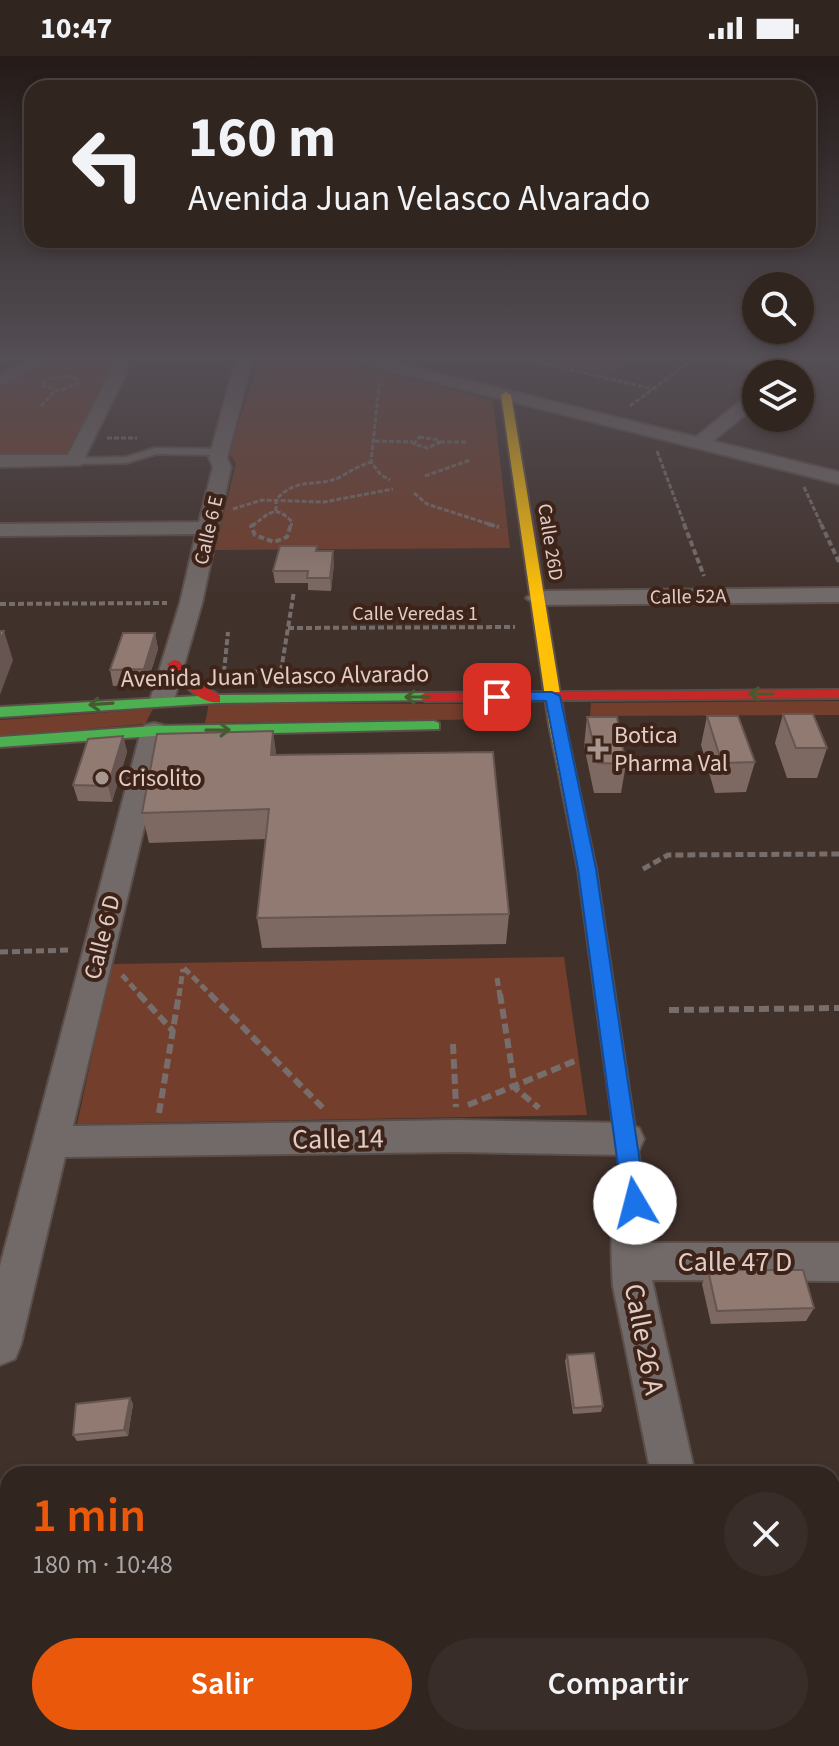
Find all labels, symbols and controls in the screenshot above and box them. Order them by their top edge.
text: 10:47 [40,7,112,50]
text: 160 m [188,99,336,178]
icon: left [56,112,160,216]
text: Avenida Juan Velasco Alvarado [188,173,650,224]
map controls [742,272,814,432]
button: search [742,272,814,344]
button: layers [742,360,814,432]
street label: Calle 6 E [187,493,231,568]
street label: Calle 26D [530,502,570,583]
street label: Calle 52A [650,582,727,612]
street label: Calle Veredas 1 [352,600,478,628]
street label: Avenida Juan Velasco Alvarado [121,656,429,697]
pin [463,663,531,731]
icon: arrive [475,675,519,719]
one-way arrow [748,686,775,702]
one-way arrow [404,689,431,705]
one-way arrow [88,697,115,712]
place label: Botica Pharma Val [614,718,728,781]
one-way arrow [204,722,231,737]
marker: Botica Pharma Val [589,740,607,758]
place label: Crisolito [118,761,202,796]
marker: Crisolito [93,769,111,787]
street label: Calle 6 D [75,891,130,983]
street label: Calle 14 [292,1118,384,1160]
position arrow [593,1161,677,1245]
street label: Calle 47 D [678,1242,792,1282]
street label: Calle 26 A [614,1280,675,1399]
text: 1 min [32,1482,146,1550]
button: close [724,1492,808,1576]
text: 180 m · 10:48 [32,1546,173,1583]
button: Salir [32,1638,412,1730]
button: Compartir [428,1638,808,1730]

